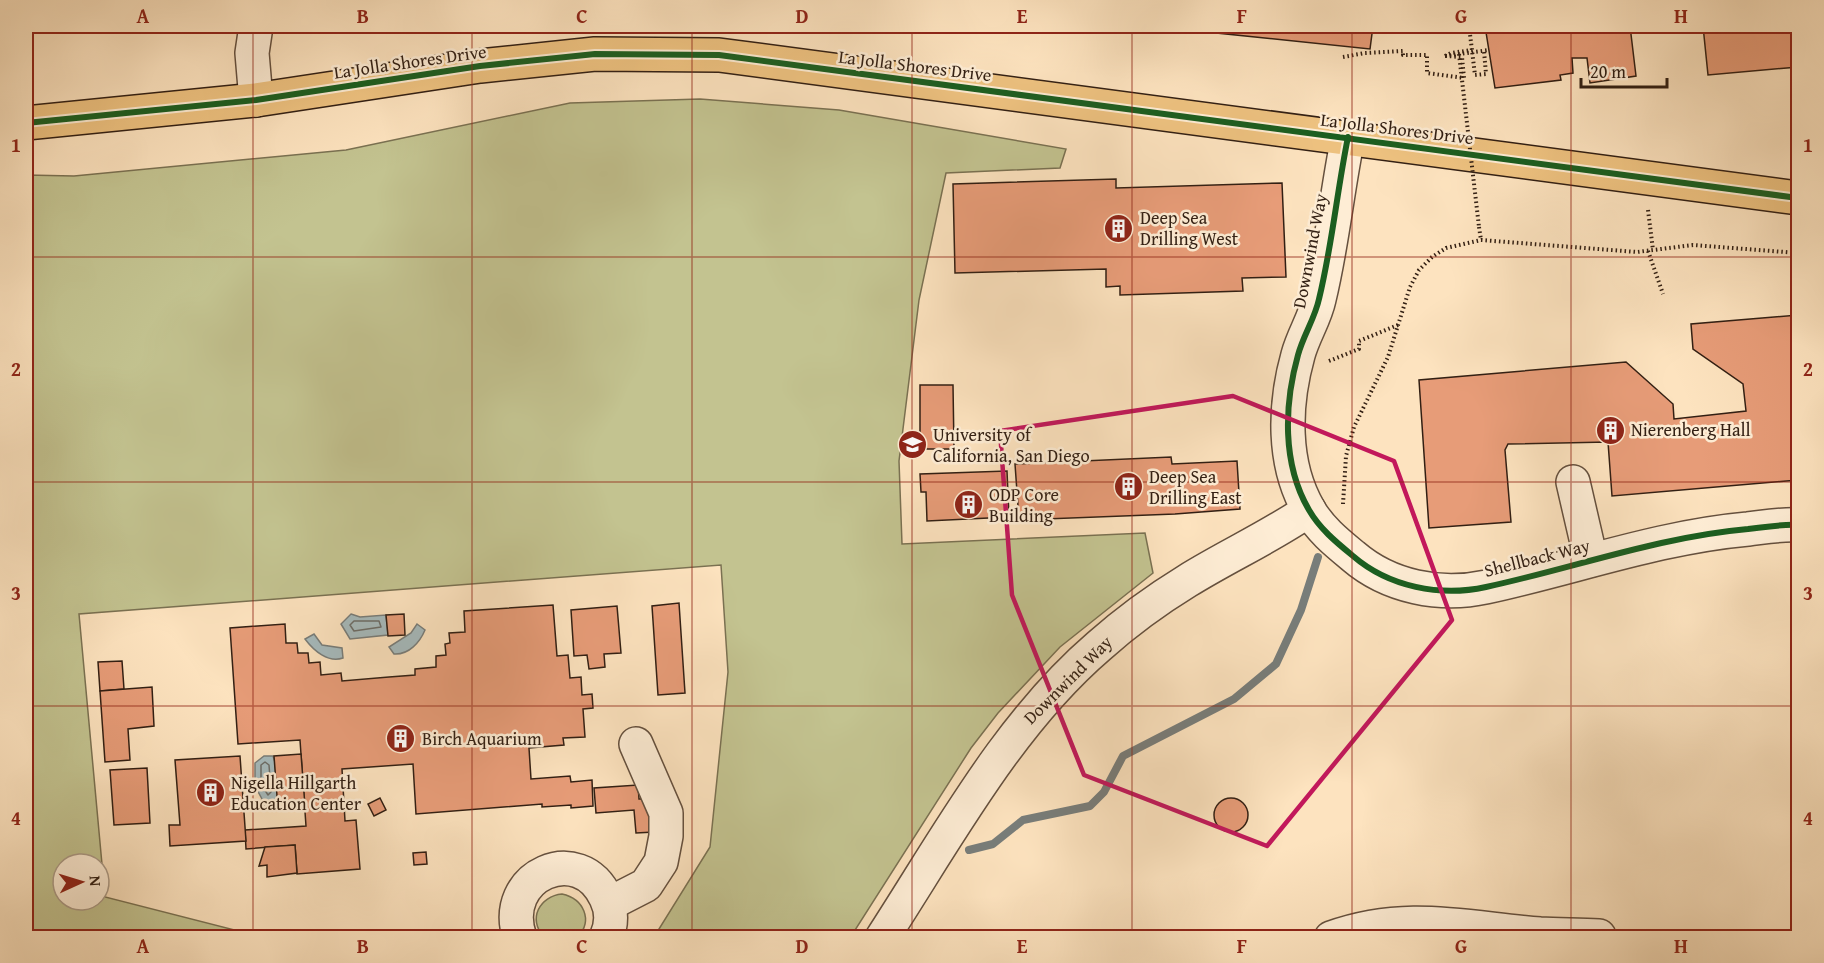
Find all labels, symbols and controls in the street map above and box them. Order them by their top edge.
text: A [137,1,150,30]
text: B [357,1,369,30]
text: C [576,1,588,30]
text: D [795,1,809,30]
text: E [1017,1,1028,30]
text: F [1237,1,1247,30]
text: G [1455,1,1467,30]
text: H [1674,1,1688,30]
street label: La Jolla Shores Drive [332,37,488,86]
street label: La Jolla Shores Drive [837,43,993,88]
scale bar [1581,51,1666,89]
text: 20 m [1590,58,1626,85]
street label: La Jolla Shores Drive [1319,106,1475,151]
text: 1 [11,130,21,159]
text: 1 [1803,130,1813,159]
street label: Downwind Way [1285,191,1334,311]
place label: Deep Sea Drilling West [1140,204,1239,252]
building icon: Deep Sea Drilling West [1103,212,1135,244]
text: 2 [11,354,21,383]
text: 2 [1803,354,1813,383]
building icon: Nierenberg Hall [1594,414,1626,446]
place label: Nierenberg Hall [1631,416,1751,443]
place label: University of California, San Diego [933,421,1090,469]
school or university icon: University of California, San Diego [896,429,928,461]
place label: Deep Sea Drilling East [1149,463,1242,511]
building icon: Deep Sea Drilling East [1112,471,1144,503]
place label: ODP Core Building [989,481,1059,529]
building icon: ODP Core Building [952,489,984,521]
street label: Shellback Way [1481,531,1593,584]
text: 3 [11,578,21,607]
text: 3 [1803,578,1813,607]
street label: Downwind Way [1017,629,1118,730]
building icon: Birch Aquarium [385,723,417,755]
place label: Birch Aquarium [422,725,542,752]
place label: Nigella Hillgarth Education Center [231,769,362,817]
building icon: Nigella Hillgarth Education Center [194,777,226,809]
text: 4 [11,803,21,832]
text: 4 [1803,803,1813,832]
north arrow [51,852,111,912]
text: N [84,875,108,887]
text: A [137,931,150,960]
text: B [357,931,369,960]
text: C [576,931,588,960]
text: D [795,931,809,960]
text: E [1017,931,1028,960]
text: F [1237,931,1247,960]
text: G [1455,931,1467,960]
text: H [1674,931,1688,960]

